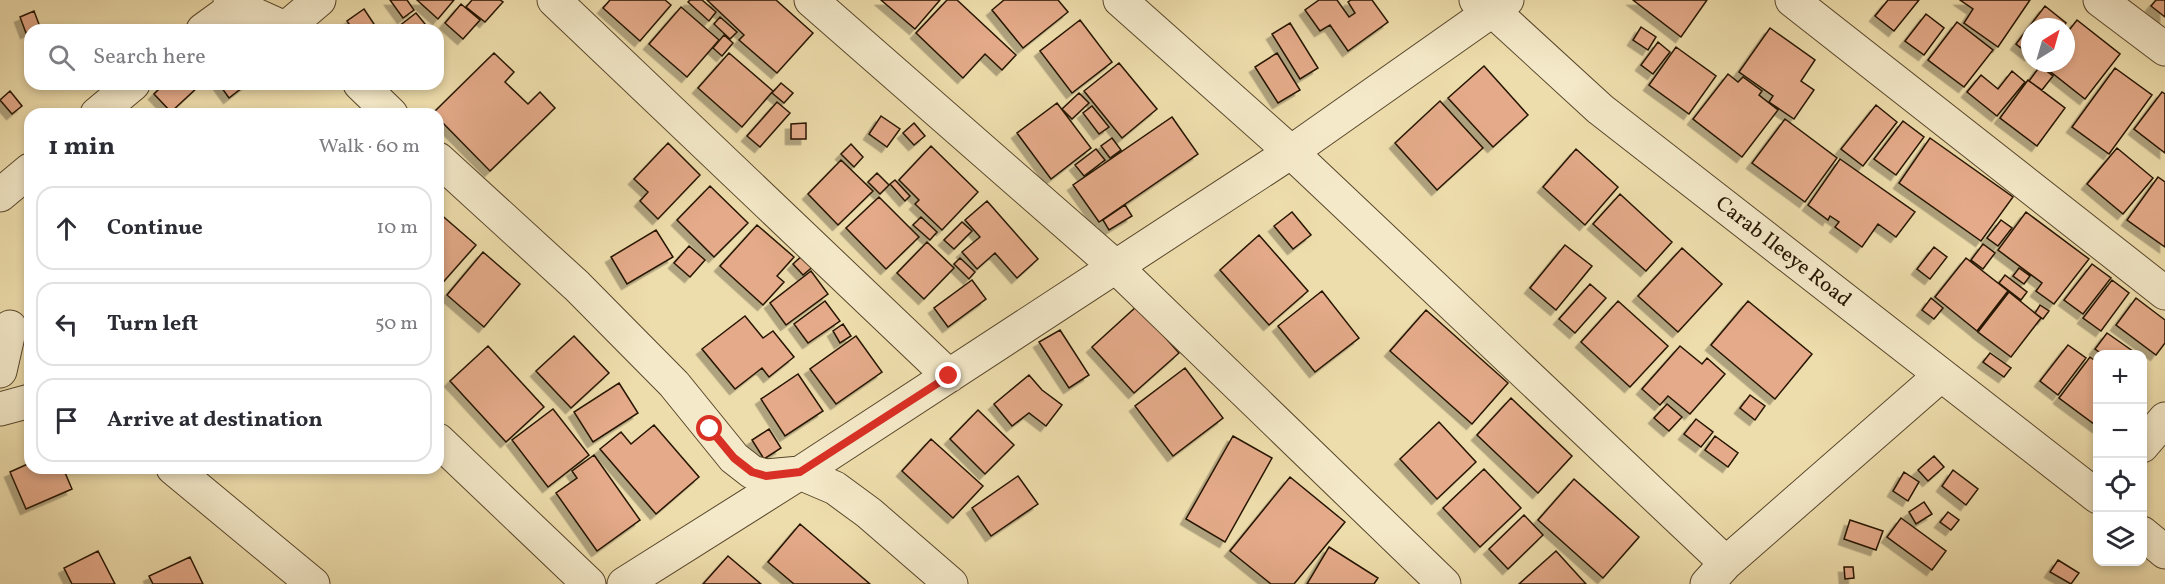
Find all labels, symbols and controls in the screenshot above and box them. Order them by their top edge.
north arrow [2021,18,2075,72]
search box [24,24,444,90]
icon: search [45,41,78,74]
text: Search here [93,42,206,73]
text: 1 min [48,129,115,165]
text: Walk · 60 m [319,133,420,161]
street label: Carab Ileeye Road [1709,190,1857,314]
icon: ahead [50,212,83,245]
text: Continue [107,213,203,244]
text: 10 m [377,214,418,242]
icon: left [50,308,83,341]
text: Turn left [107,309,198,340]
text: 50 m [375,310,418,338]
map controls [2093,350,2147,566]
button: + [2093,350,2147,404]
route end [935,362,961,388]
icon: arrive [50,404,83,437]
button: − [2093,404,2147,458]
text: Arrive at destination [107,405,323,436]
route start [696,415,722,441]
button: locate [2093,458,2147,512]
button: layers [2093,512,2147,566]

